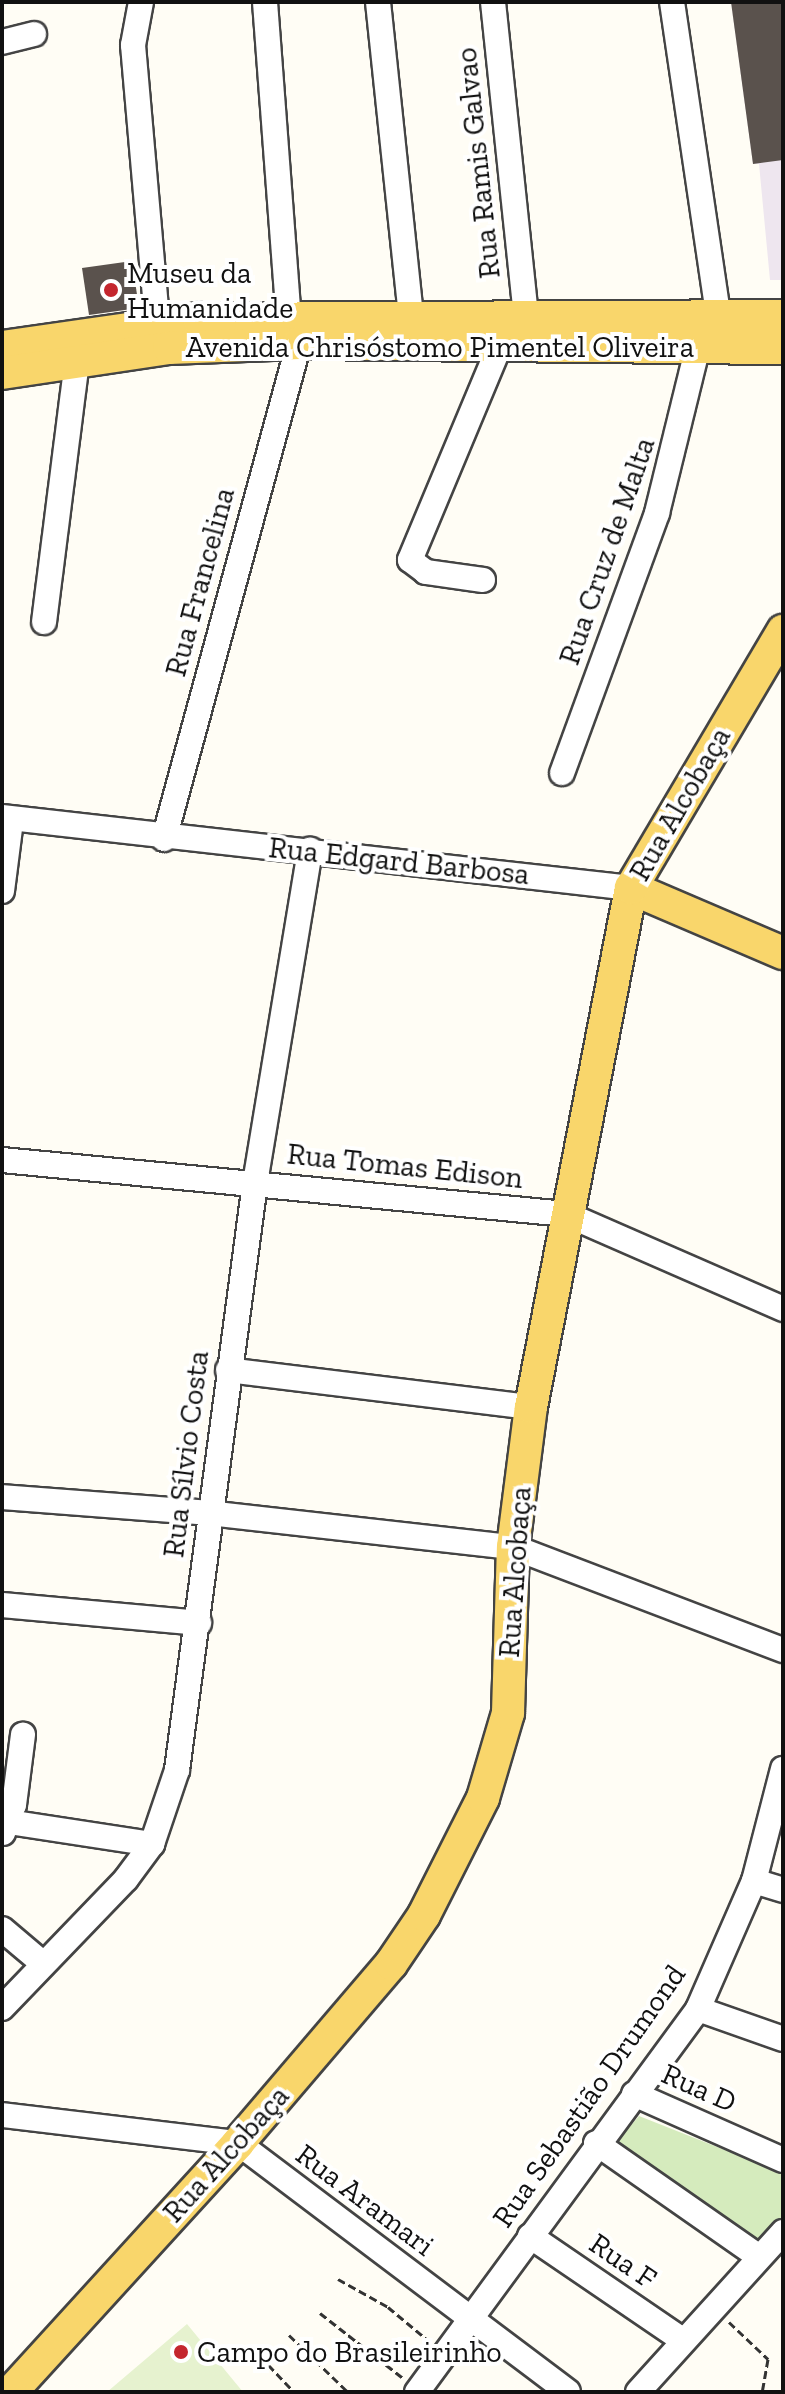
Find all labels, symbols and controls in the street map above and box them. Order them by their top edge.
street label: Rua Ramis Galvao [448,46,508,280]
place label: Museu da Humanidade [127,255,293,326]
marker: Museu da Humanidade [102,281,120,299]
street label: Avenida Chrisóstomo Pimentel Oliveira [186,329,694,365]
street label: Rua Cruz de Malta [551,433,663,669]
street label: Rua Francelina [158,484,242,680]
street label: Rua Alcobaça [621,720,739,888]
street label: Rua Edgard Barbosa [267,829,531,893]
street label: Rua Tomas Edison [285,1136,525,1196]
street label: Rua Sílvio Costa [155,1349,217,1559]
street label: Rua Alcobaça [491,1485,539,1659]
street label: Rua Sebastião Drumond [485,1958,693,2234]
street label: Rua D [656,2056,742,2120]
street label: Rua Alcobaça [155,2078,297,2230]
street label: Rua Aramari [288,2136,442,2264]
street label: Rua F [583,2226,663,2296]
place label: Campo do Brasileirinho [197,2334,502,2370]
marker: Campo do Brasileirinho [172,2343,190,2361]

